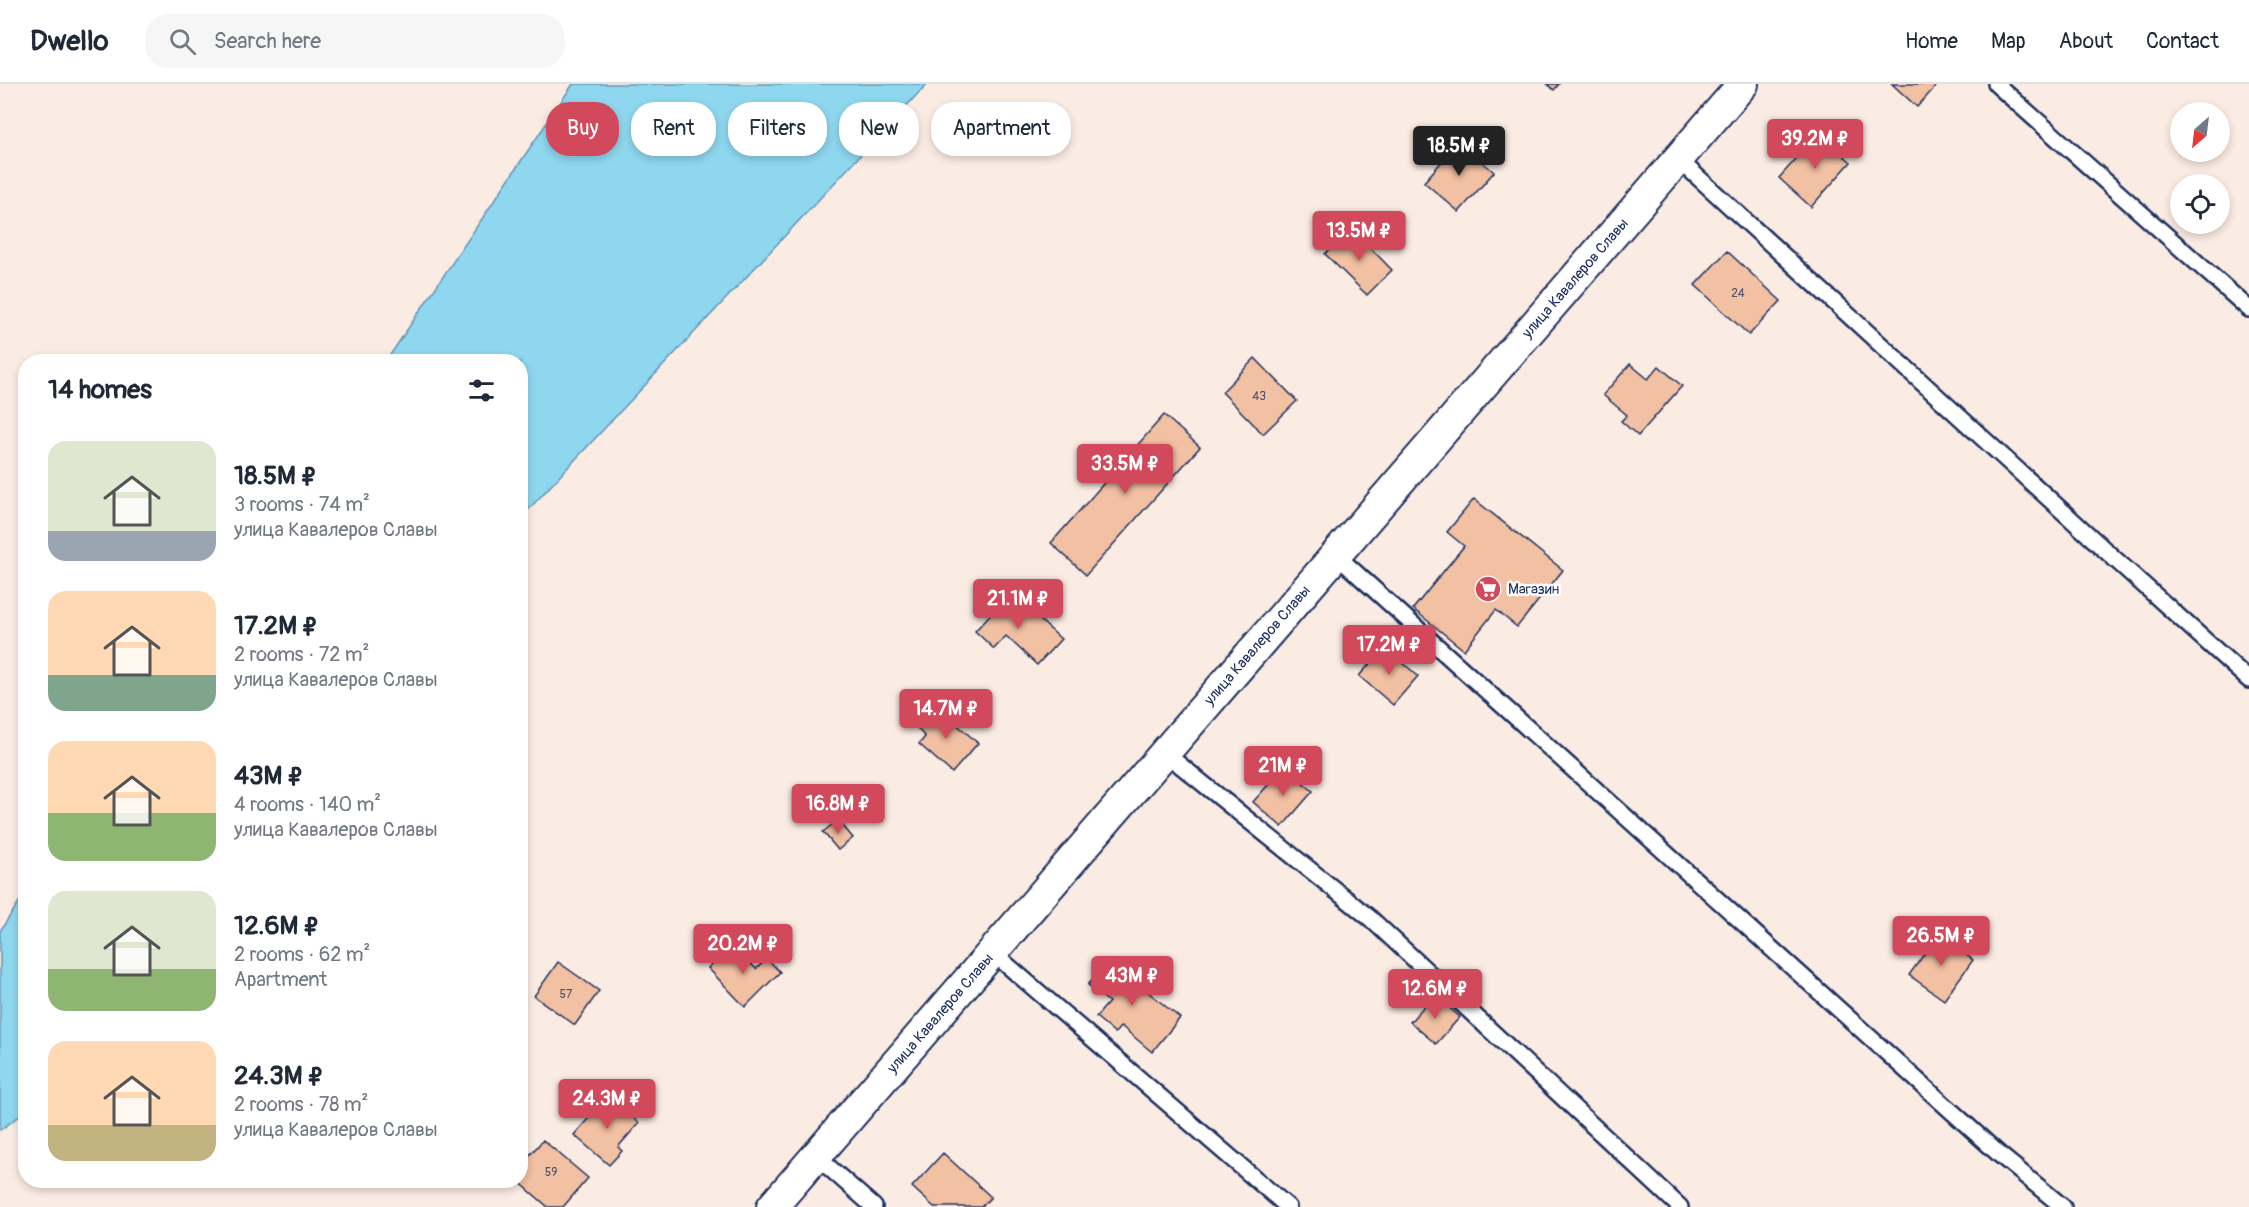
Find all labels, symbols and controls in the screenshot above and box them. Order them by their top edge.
search box [145,14,565,68]
text: Dwello [30,24,109,59]
icon: search [166,25,199,58]
text: Search here [214,27,321,55]
text: Home [1905,28,1958,55]
text: Map [1991,28,2026,55]
text: About [2059,28,2113,55]
text: Contact [2146,28,2219,55]
chip: Buy [546,102,619,156]
chip: Rent [631,102,716,156]
chip: Filters [728,102,827,156]
chip: New [839,102,919,156]
chip: Apartment [931,102,1071,156]
north arrow [2170,102,2230,162]
map controls [2170,102,2230,234]
pin: 39.2M ₽ [1760,119,1870,170]
pin: 18.5M ₽ [1404,126,1514,177]
text: 39.2M ₽ [1781,126,1849,151]
text: 18.5M ₽ [1427,133,1491,158]
button: locate [2170,174,2230,234]
pin: 13.5M ₽ [1304,211,1414,262]
street label: улица Кавалеров Славы [1517,214,1633,343]
text: 13.5M ₽ [1327,218,1391,243]
house number: 24 [1731,286,1745,301]
text: 14 homes [48,374,152,406]
icon: filters [465,374,498,407]
house number: 43 [1252,389,1266,404]
pin: 33.5M ₽ [1070,444,1180,495]
text: 33.5M ₽ [1091,451,1159,476]
text: 18.5M ₽ [234,460,317,492]
icon: home [96,465,168,537]
text: 3 rooms · 74 m² [234,492,370,517]
text: улица Кавалеров Славы [234,517,438,542]
supermarket icon: Магазин [1473,574,1503,604]
pin: 21.1M ₽ [963,579,1073,630]
place label: Магазин [1508,580,1559,599]
street label: улица Кавалеров Славы [1199,581,1315,710]
text: 21.1M ₽ [987,586,1049,611]
text: 17.2M ₽ [234,610,318,642]
icon: home [96,615,168,687]
pin: 17.2M ₽ [1334,625,1444,676]
text: 17.2M ₽ [1357,632,1421,657]
text: 2 rooms · 72 m² [234,642,369,667]
text: улица Кавалеров Славы [234,667,438,692]
pin: 14.7M ₽ [891,689,1001,740]
text: 14.7M ₽ [913,696,979,721]
pin: 21M ₽ [1241,746,1325,797]
text: 21M ₽ [1258,753,1308,778]
text: 43M ₽ [234,760,304,792]
icon: home [96,765,168,837]
pin: 16.8M ₽ [783,784,893,835]
text: 16.8M ₽ [806,791,870,816]
text: 4 rooms · 140 m² [234,792,381,817]
text: улица Кавалеров Славы [234,817,438,842]
text: 12.6M ₽ [234,910,320,942]
icon: home [96,915,168,987]
pin: 26.5M ₽ [1886,916,1996,967]
text: 26.5M ₽ [1907,923,1975,948]
pin: 20.2M ₽ [688,924,798,975]
text: 20.2M ₽ [707,931,779,956]
text: 2 rooms · 62 m² [234,942,370,967]
street label: улица Кавалеров Славы [882,949,998,1078]
pin: 43M ₽ [1090,956,1174,1007]
text: 43M ₽ [1105,963,1159,988]
text: Apartment [234,967,327,992]
pin: 12.6M ₽ [1380,969,1490,1020]
text: 12.6M ₽ [1402,976,1468,1001]
house number: 57 [560,987,573,1002]
text: 24.3M ₽ [234,1060,324,1092]
icon: home [96,1065,168,1137]
pin: 24.3M ₽ [552,1079,662,1130]
text: 24.3M ₽ [572,1086,642,1111]
text: 2 rooms · 78 m² [234,1092,368,1117]
text: улица Кавалеров Славы [234,1117,438,1142]
house number: 59 [545,1165,557,1180]

